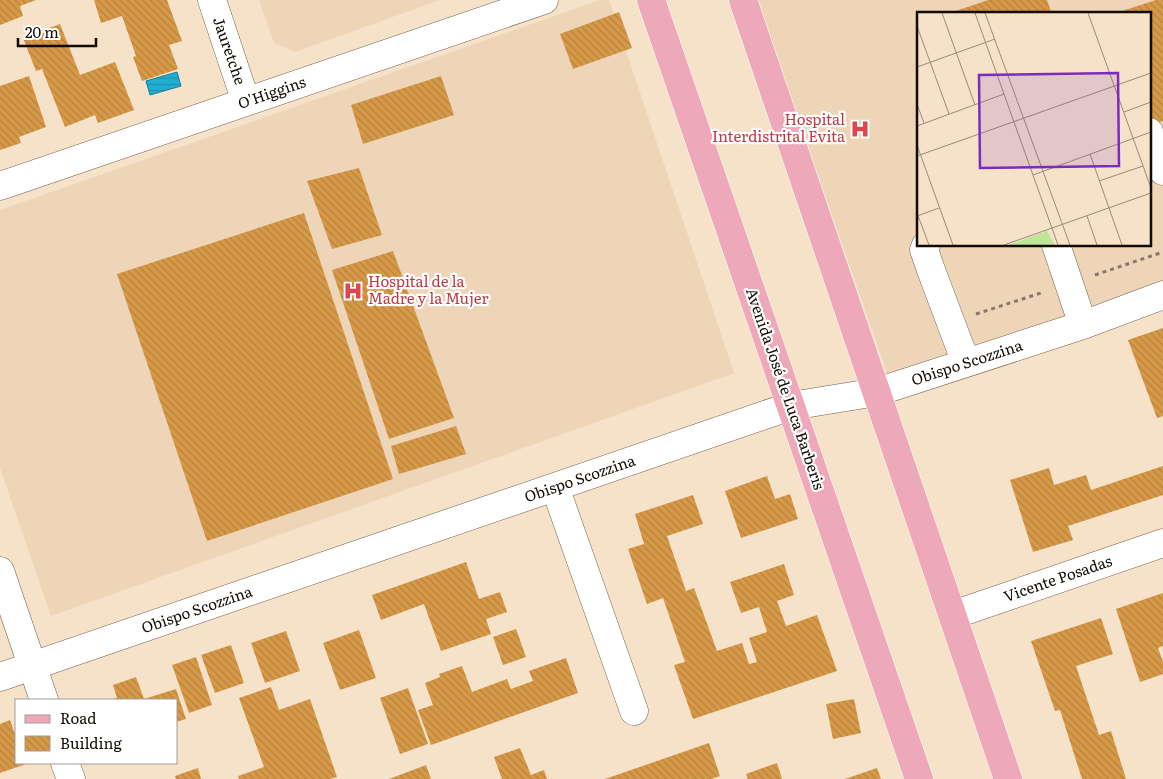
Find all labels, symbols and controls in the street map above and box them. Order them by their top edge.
inset map [917,12,1150,246]
street label: Jauretche [208,13,253,88]
scale bar [18,15,95,47]
text: 20 m [25,20,59,43]
street label: O'Higgins [234,69,309,114]
place label: Hospital Interdistrital Evita [712,107,846,147]
hospital icon: Hospital Interdistrital Evita [849,118,871,140]
place label: Hospital de la Madre y la Mujer [368,269,489,309]
hospital icon: Hospital de la Madre y la Mujer [342,280,364,302]
street label: Avenida José de Luca Barberis [741,284,832,493]
street label: Obispo Scozzina [908,332,1026,390]
street label: Obispo Scozzina [521,448,639,507]
street label: Vicente Posadas [1000,548,1115,607]
street label: Obispo Scozzina [138,579,256,638]
legend [15,699,178,764]
text: Road [60,706,96,729]
text: Building [60,731,122,754]

